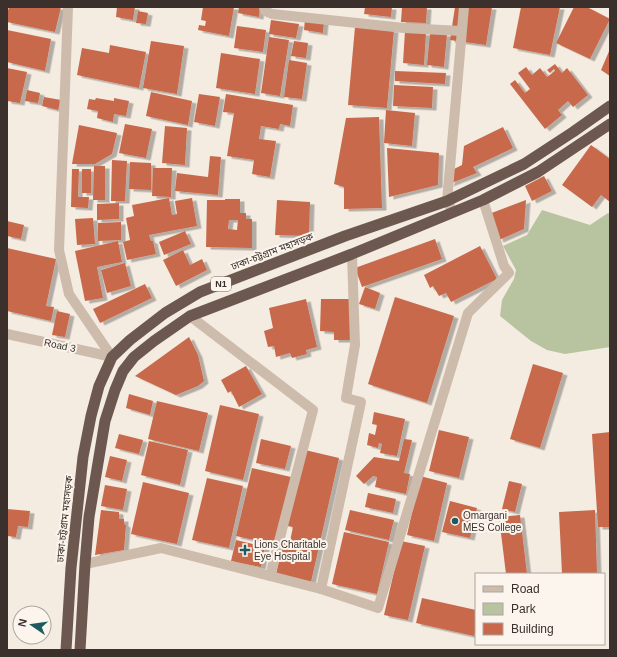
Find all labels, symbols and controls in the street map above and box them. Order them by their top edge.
street label: ঢাকা-চট্টগ্রাম মহাসড়ক [229,230,316,273]
road number: N1 [211,277,231,291]
street label: Road 3 [43,337,77,354]
street label: ঢাকা-চট্টগ্রাম মহাসড়ক [54,474,75,564]
place label: Omargani MES College [463,510,522,533]
marker: Omargani MES College [450,516,460,526]
place label: Lions Charitable Eye Hospital [254,539,327,562]
marker: Lions Charitable Eye Hospital [239,544,251,556]
legend [475,573,605,645]
text: Road [511,582,540,596]
text: Park [511,602,537,616]
north arrow [12,605,52,645]
text: N [16,617,29,628]
text: Building [511,622,554,636]

